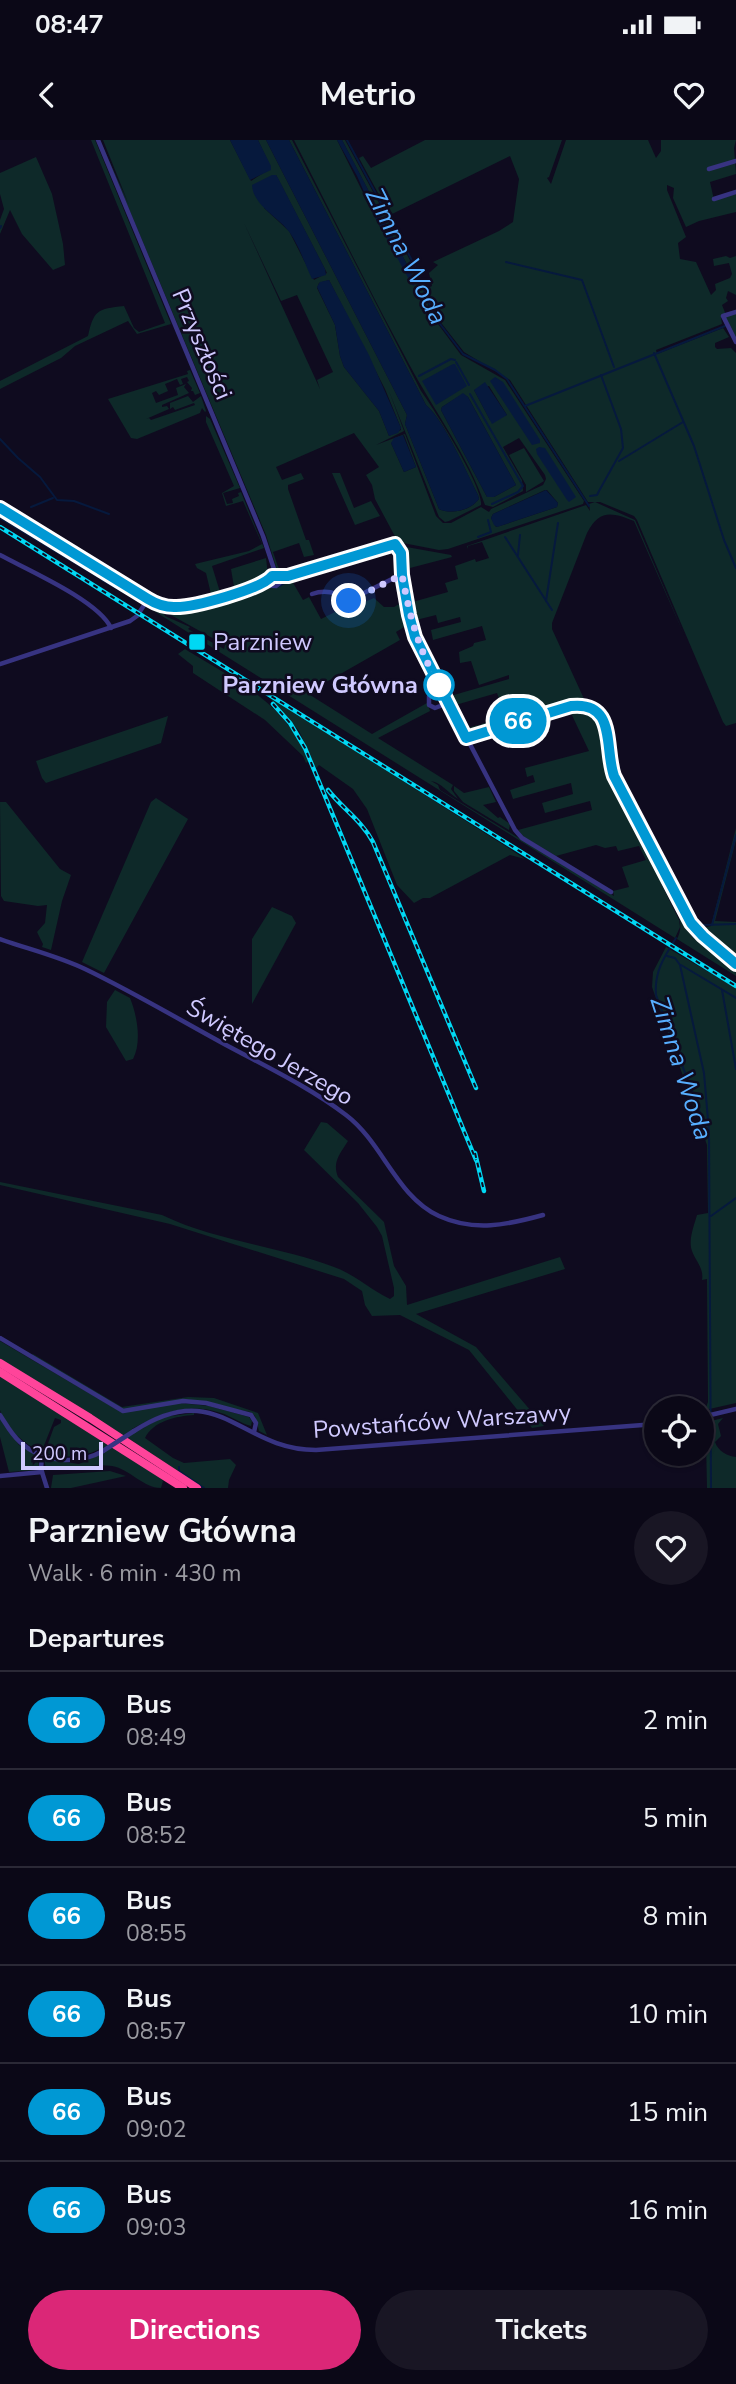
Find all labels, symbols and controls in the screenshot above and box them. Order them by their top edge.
text: 08:47 [35,7,104,42]
text: Metrio [320,73,416,116]
icon: back [28,76,66,114]
icon: heart [670,76,708,114]
water label: Zimna Woda [357,182,456,331]
street label: Przyszłości [164,284,240,404]
your location [331,583,366,618]
place label: Parzniew [213,626,312,658]
marker: Parzniew [187,632,207,652]
place label: Parzniew Główna [223,669,418,701]
marker: Parzniew Główna [424,670,454,700]
line badge: 66 [486,698,550,744]
text: 66 [504,705,532,737]
street label: Świętego Jerzego [181,991,359,1113]
water label: Zimna Woda [642,992,721,1145]
street label: Powstańców Warszawy [312,1396,573,1446]
map controls [644,1396,714,1466]
button: locate [644,1396,714,1466]
scale bar [21,1439,103,1471]
text: 200 m [32,1441,87,1467]
text: Parzniew Główna [28,1509,297,1554]
button: heart [634,1511,708,1585]
text: Walk · 6 min · 430 m [28,1558,241,1589]
text: Departures [28,1621,164,1656]
text: Bus [126,1687,172,1722]
text: 2 min [643,1703,708,1738]
text: 66 [52,1704,81,1736]
text: 08:49 [126,1722,186,1753]
text: Bus [126,1785,172,1820]
text: 5 min [643,1801,708,1836]
text: 66 [52,1802,81,1834]
text: 08:52 [126,1820,186,1851]
text: Bus [126,1883,172,1918]
text: 8 min [643,1899,708,1934]
text: 66 [52,1900,81,1932]
text: 08:55 [126,1918,186,1949]
text: Bus [126,1981,172,2016]
text: 10 min [627,1997,708,2032]
text: 66 [52,1998,81,2030]
text: 08:57 [126,2016,186,2047]
text: Bus [126,2079,172,2114]
text: 15 min [627,2095,708,2130]
text: 66 [52,2096,81,2128]
text: 09:02 [126,2114,186,2145]
text: Bus [126,2177,172,2212]
text: 16 min [627,2193,708,2228]
text: 66 [52,2194,81,2226]
text: 09:03 [126,2212,186,2243]
button: Directions [28,2290,361,2370]
button: Tickets [375,2290,708,2370]

